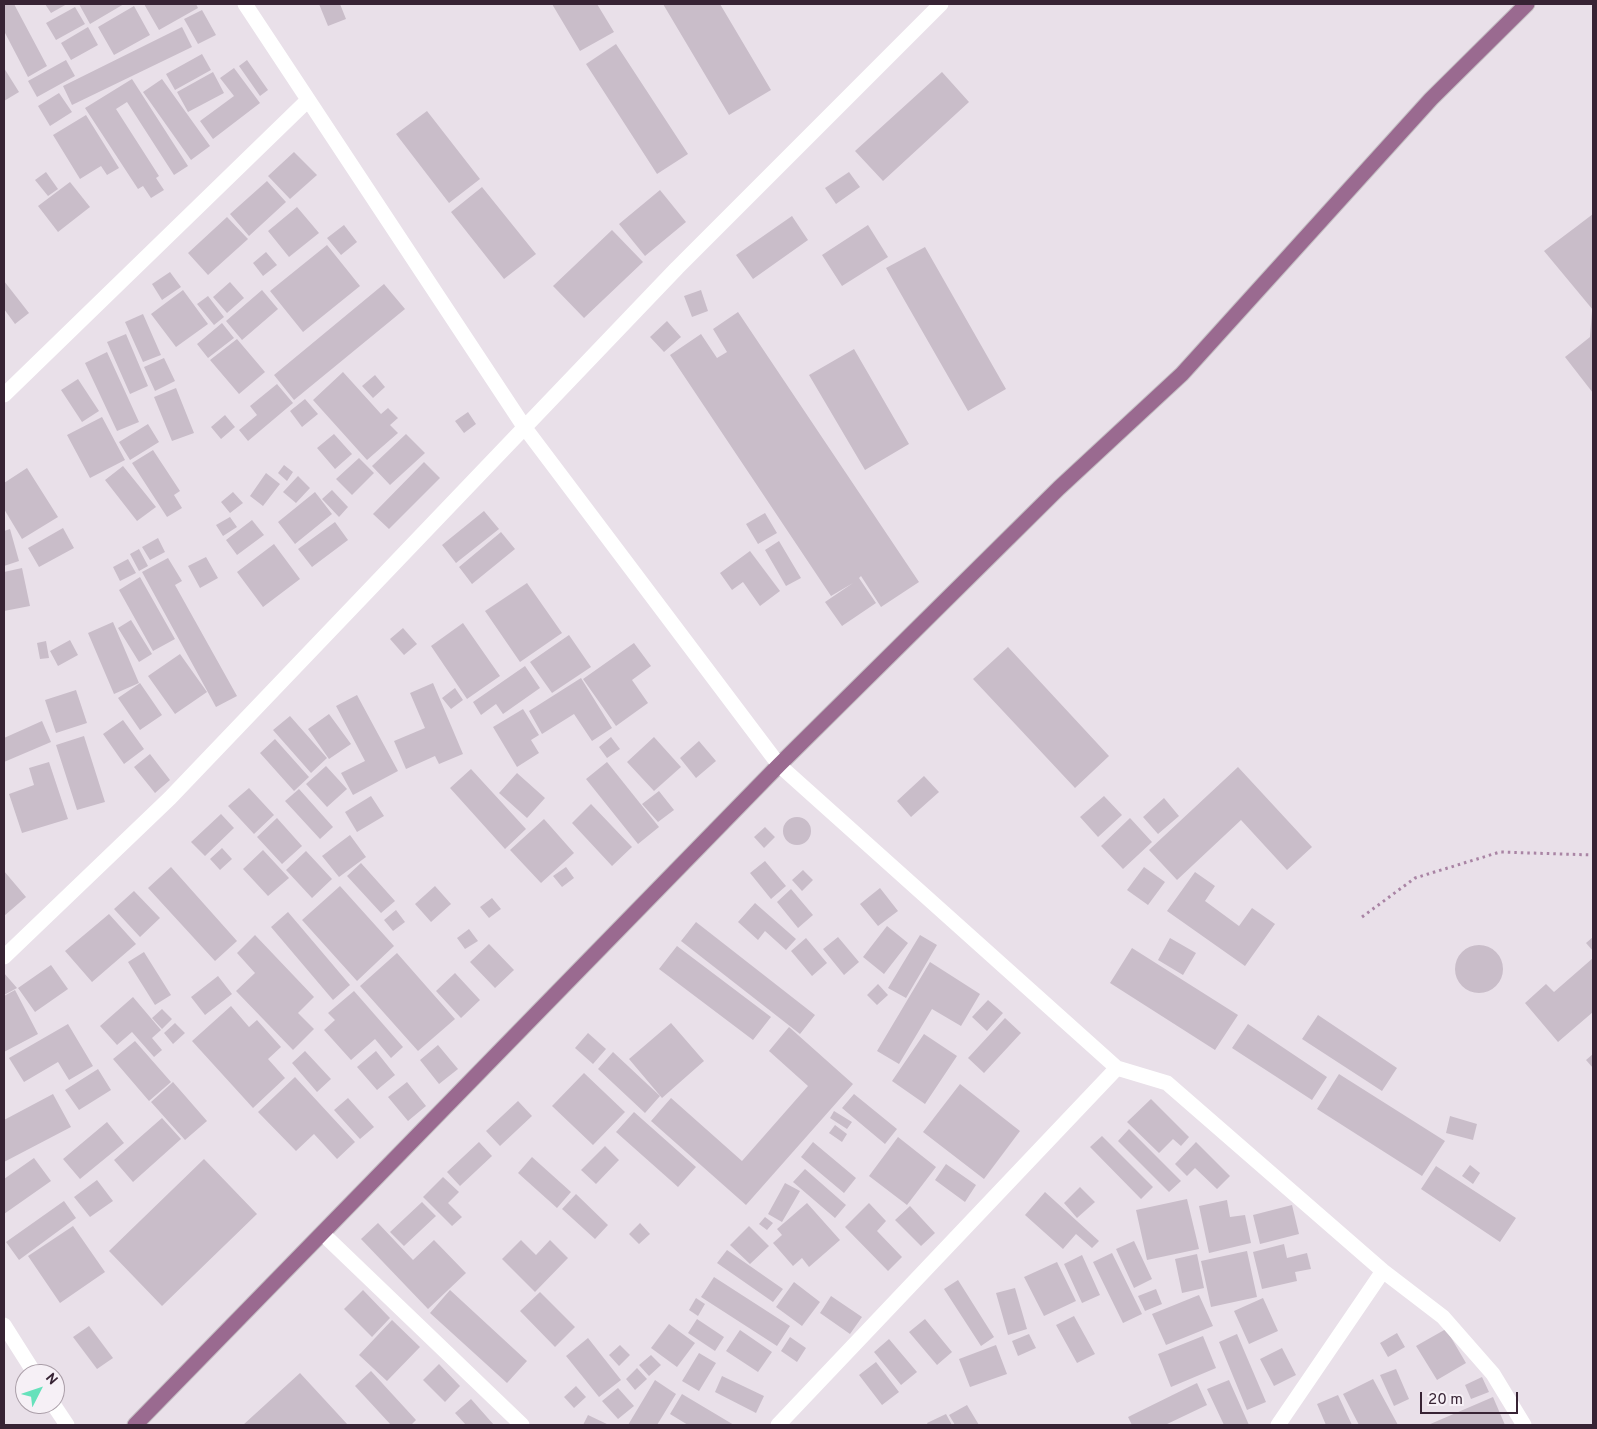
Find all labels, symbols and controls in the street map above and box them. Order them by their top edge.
north arrow [15,1364,65,1414]
text: N [41,1370,61,1389]
scale bar [1422,1382,1520,1414]
text: 20 m [1428,1391,1463,1410]

